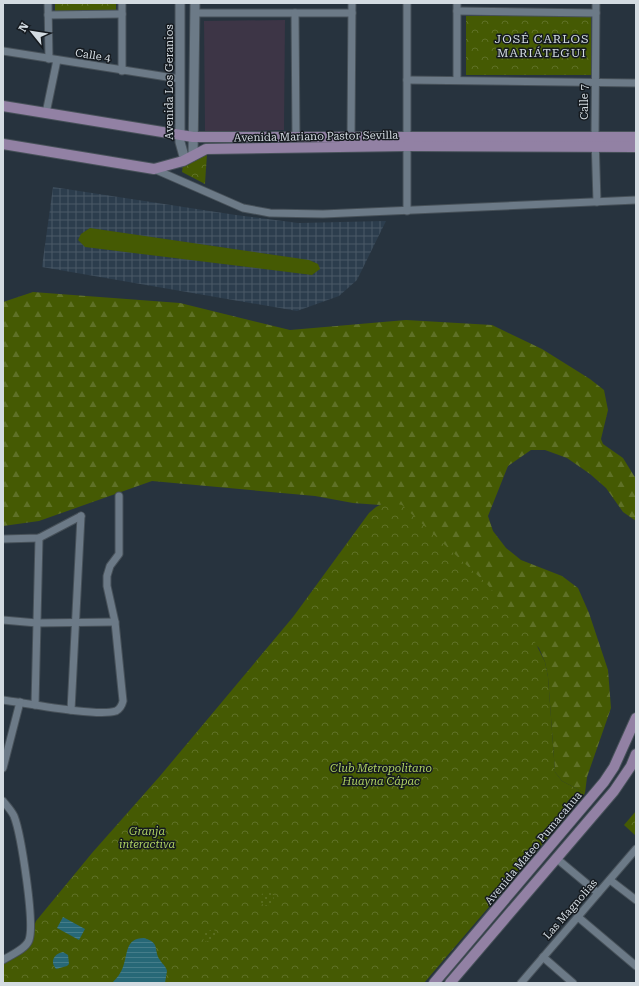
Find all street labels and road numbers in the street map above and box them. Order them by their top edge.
street label: Avenida Los Geranios [163,24,176,140]
street label: Calle 4 [74,46,112,65]
street label: Calle 7 [578,84,591,120]
street label: Avenida Mariano Pastor Sevilla [234,129,398,144]
street label: Avenida Mateo Pumacahua [482,789,585,908]
street label: Las Magnolias [541,877,600,942]

